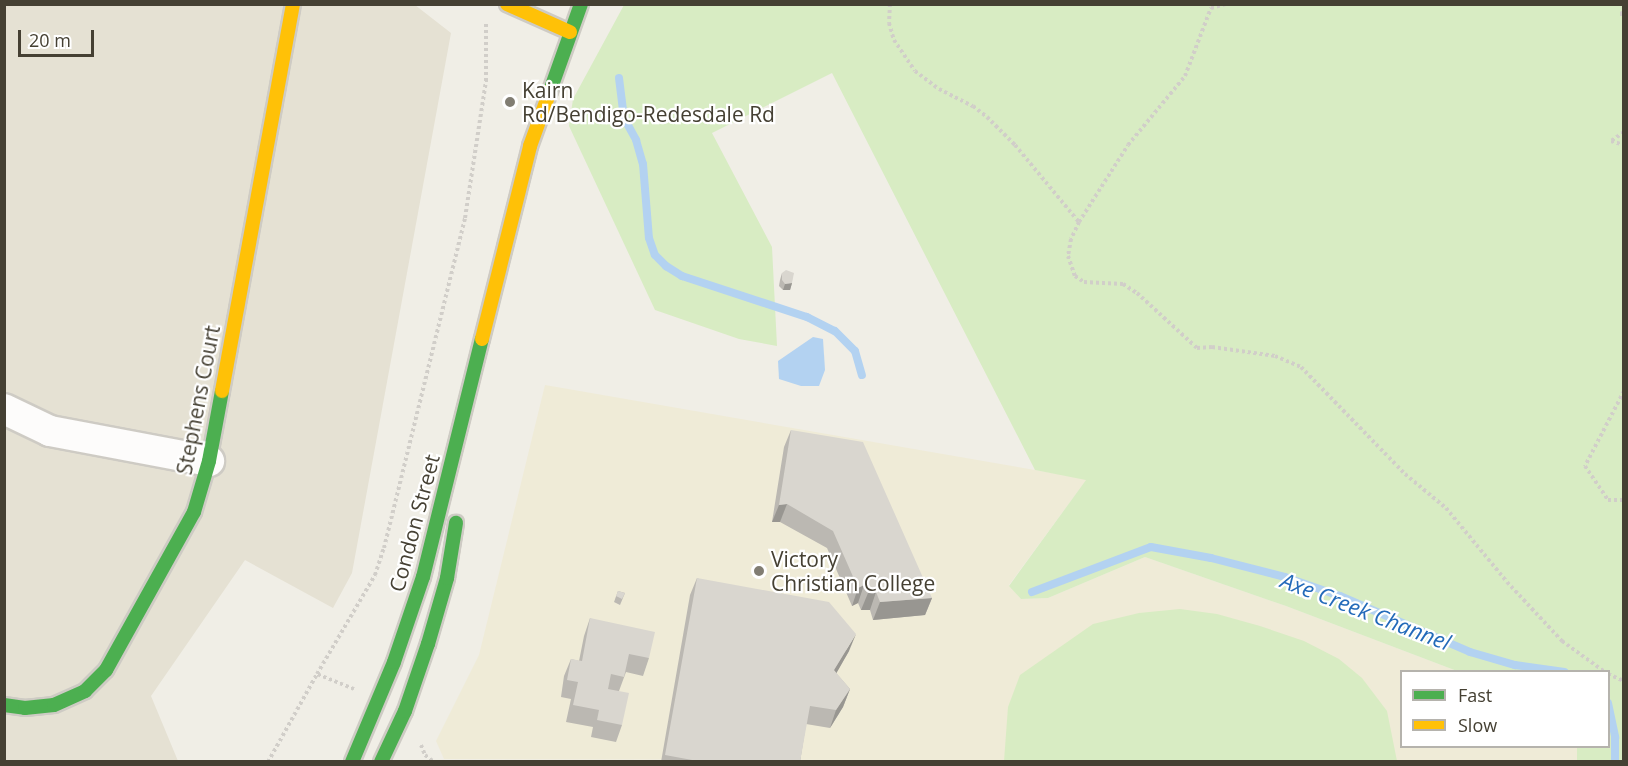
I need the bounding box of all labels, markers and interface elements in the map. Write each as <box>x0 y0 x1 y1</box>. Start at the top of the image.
scale bar <box>21 18 98 56</box>
text: 20 m <box>29 28 71 52</box>
place label: Kairn Rd/Bendigo-Redesdale Rd <box>522 77 775 127</box>
marker: Kairn Rd/Bendigo-Redesdale Rd <box>503 95 517 109</box>
street label: Stephens Court <box>171 323 225 477</box>
street label: Condon Street <box>384 452 444 594</box>
place label: Victory Christian College <box>771 546 935 596</box>
marker: Victory Christian College <box>752 564 766 578</box>
water label: Axe Creek Channel <box>1277 567 1455 655</box>
legend <box>1400 670 1610 748</box>
text: Fast <box>1458 683 1492 707</box>
text: Slow <box>1458 713 1497 737</box>

